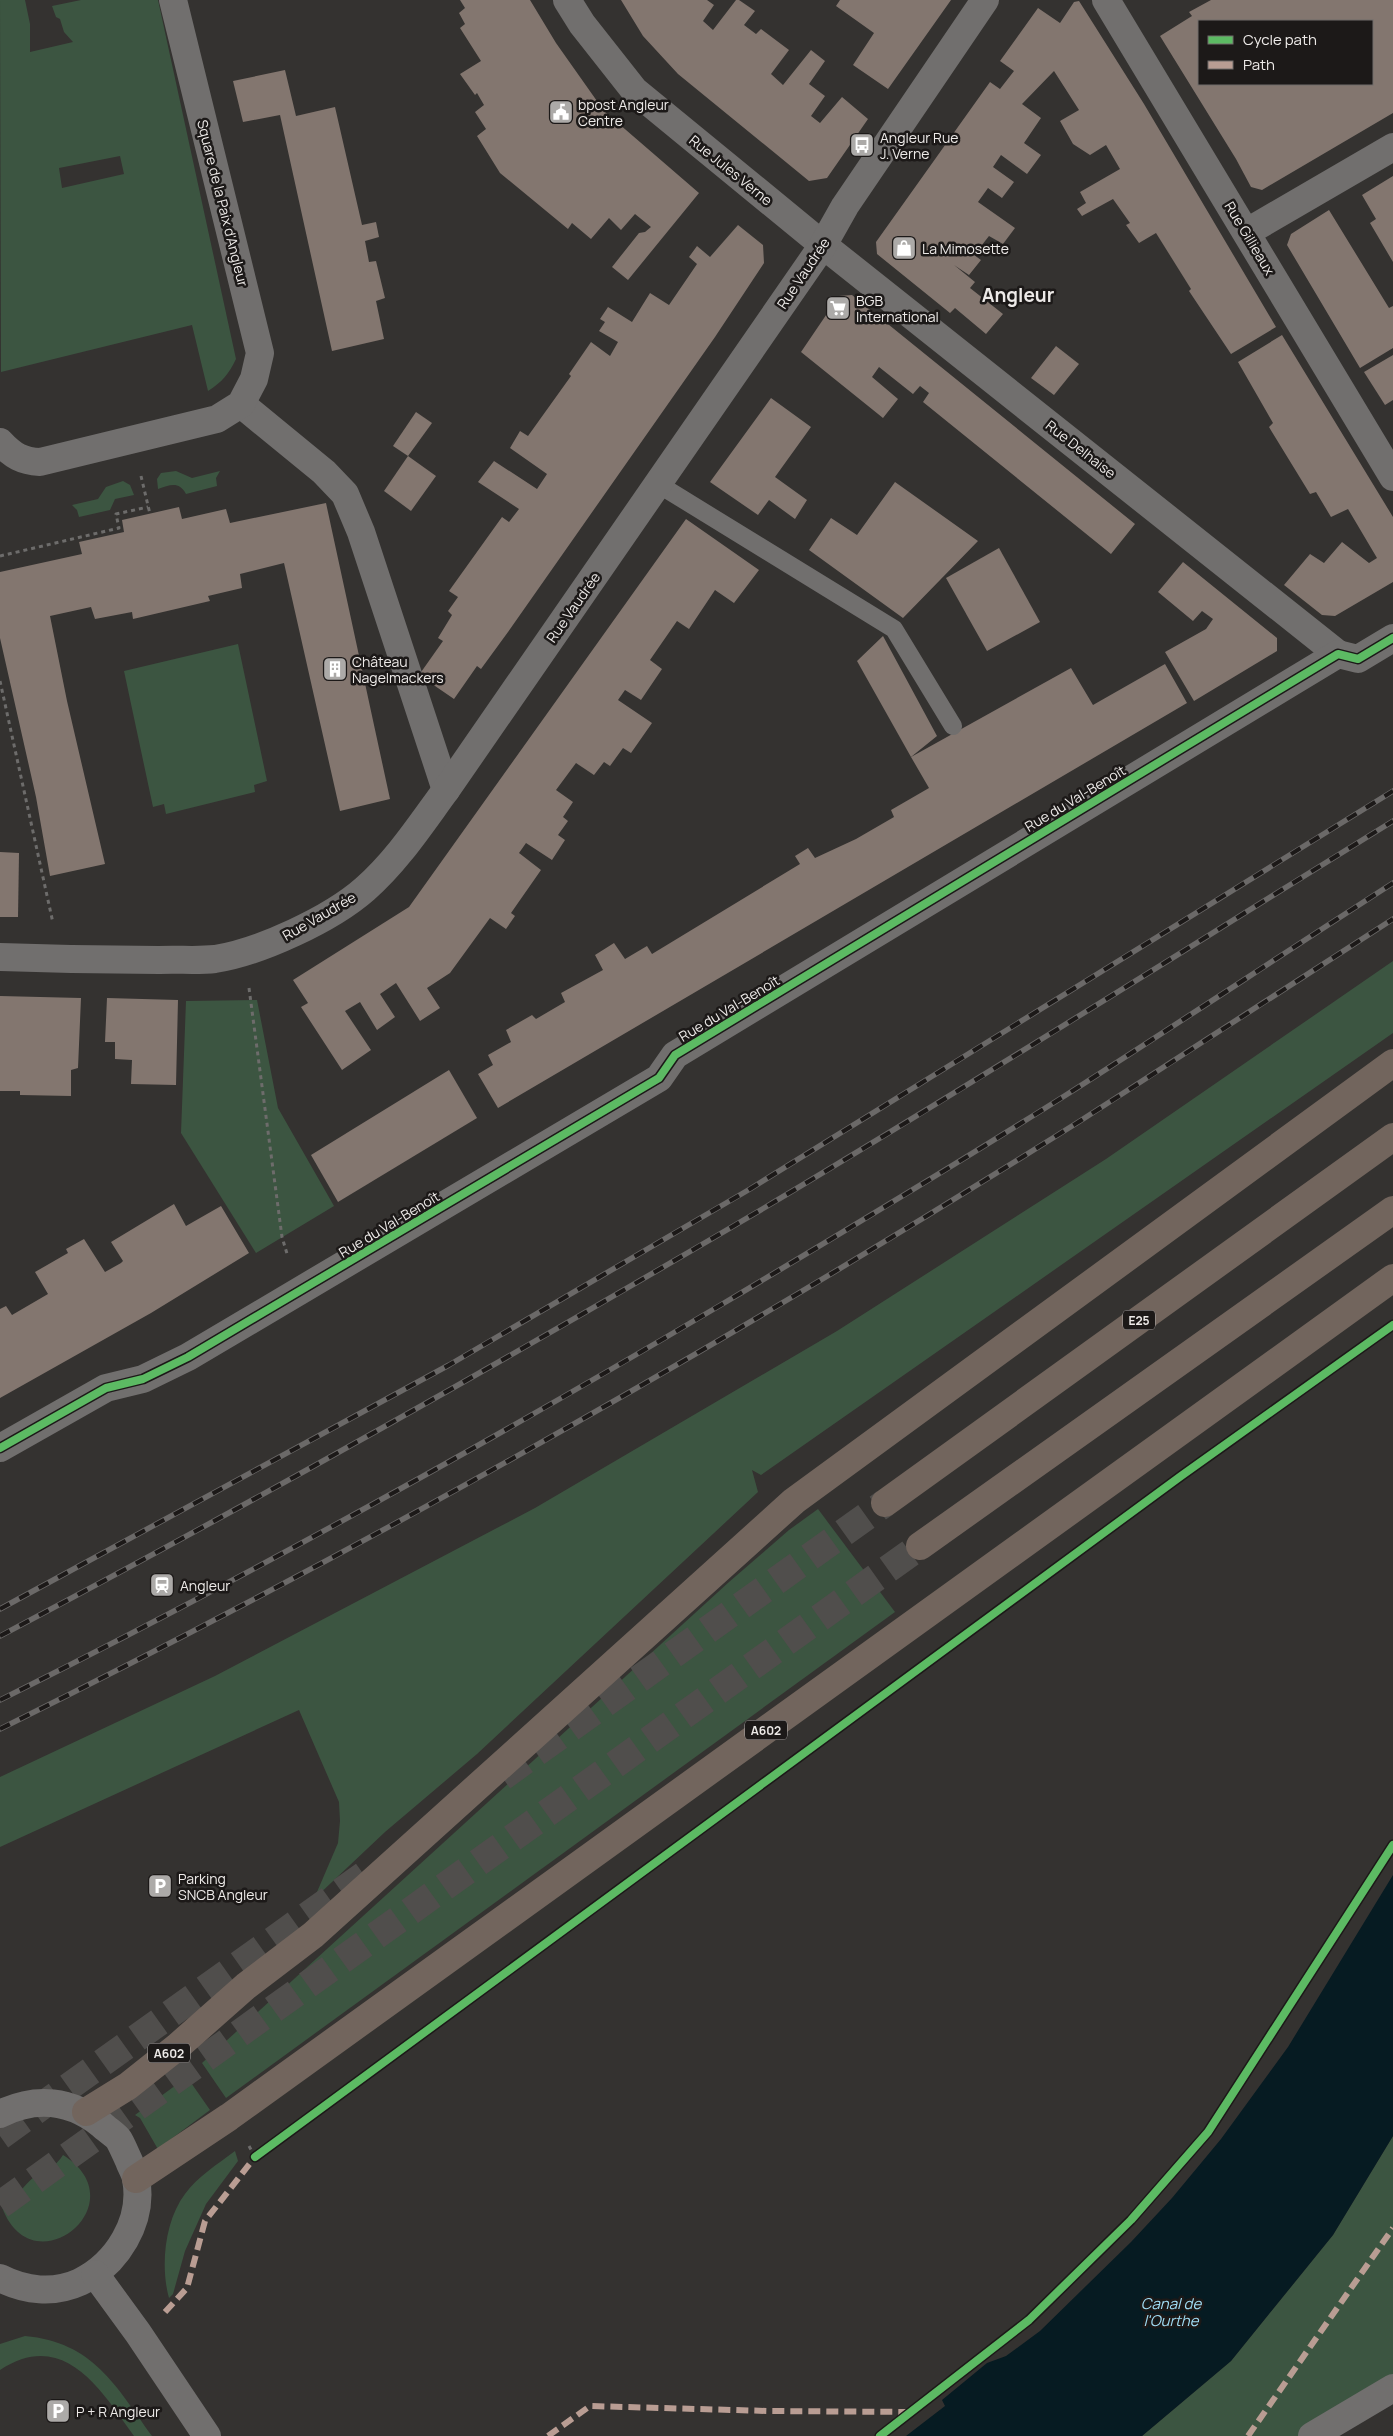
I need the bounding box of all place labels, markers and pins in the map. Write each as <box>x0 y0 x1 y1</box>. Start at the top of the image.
place label: bpost Angleur Centre <box>578 95 669 130</box>
public building icon: bpost Angleur Centre <box>548 99 574 125</box>
place label: Angleur Rue J. Verne <box>880 128 958 163</box>
bus stop icon: Angleur Rue J. Verne <box>849 132 875 158</box>
shop icon: La Mimosette <box>891 235 917 261</box>
place label: La Mimosette <box>922 239 1009 258</box>
place label: BGB International <box>856 291 939 326</box>
supermarket icon: BGB International <box>825 295 851 321</box>
place label: Château Nagelmackers <box>352 652 444 687</box>
building icon: Château Nagelmackers <box>322 656 348 682</box>
station icon: Angleur <box>149 1572 175 1598</box>
place label: Angleur <box>180 1576 230 1595</box>
place label: Parking SNCB Angleur <box>178 1869 268 1904</box>
parking icon: Parking SNCB Angleur <box>147 1873 173 1899</box>
parking icon: P + R Angleur <box>45 2398 71 2424</box>
place label: P + R Angleur <box>76 2402 160 2421</box>

